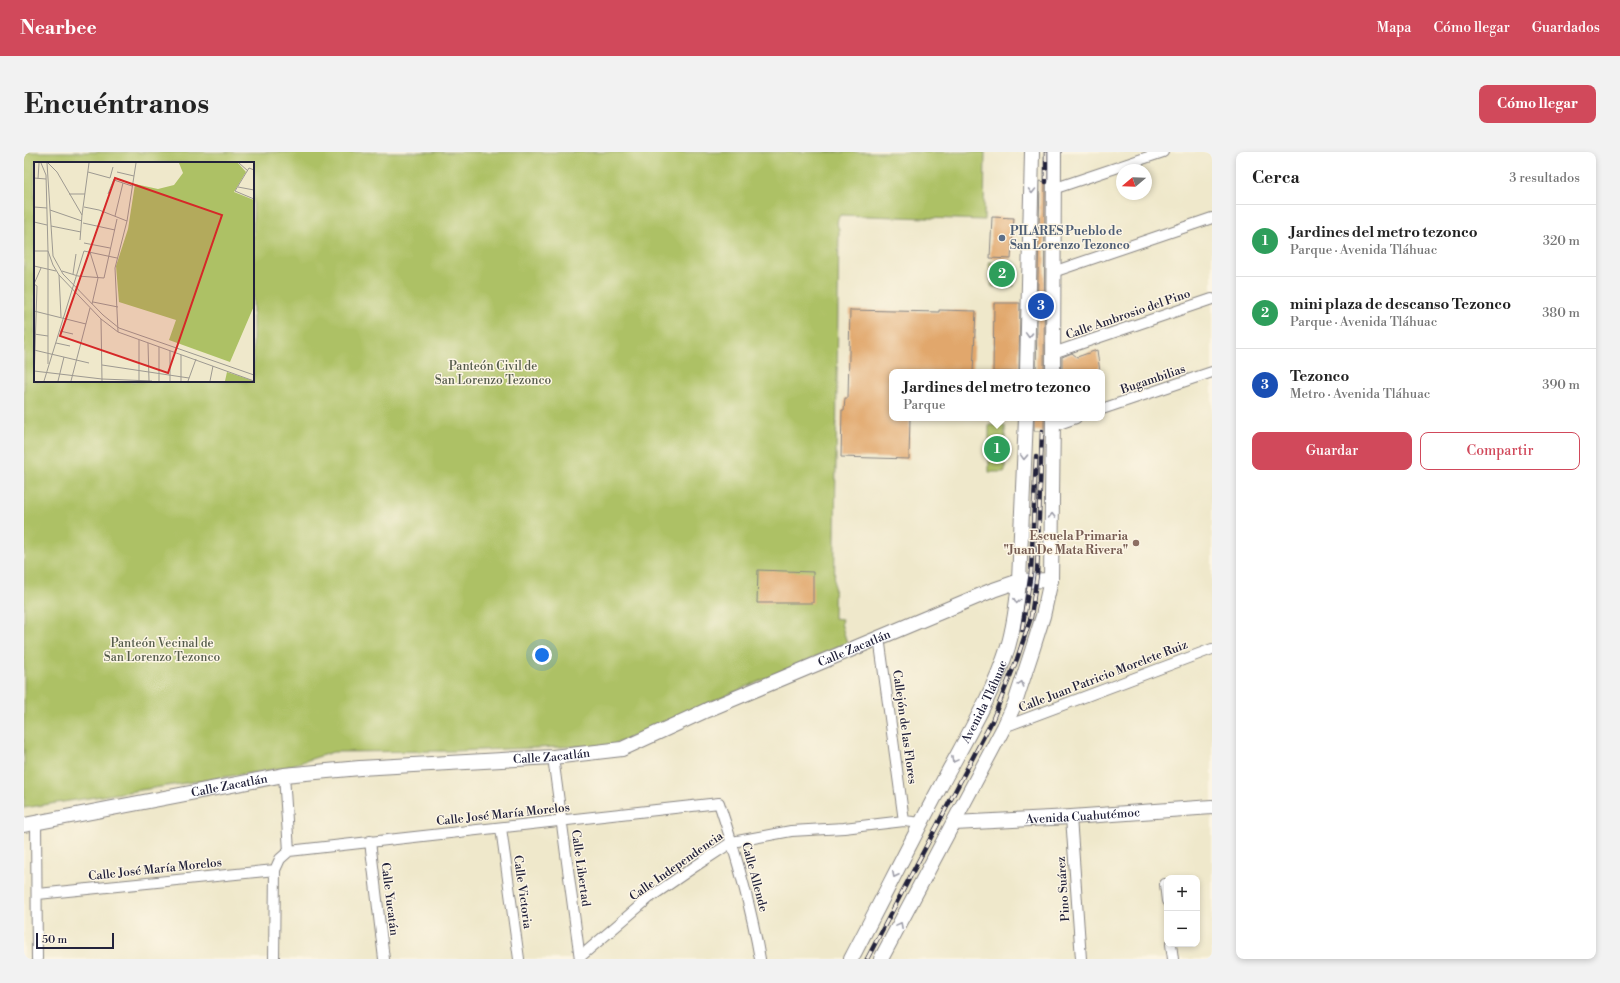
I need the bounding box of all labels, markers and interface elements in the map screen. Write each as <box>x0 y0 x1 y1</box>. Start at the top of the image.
text: Nearbee <box>20 16 97 40</box>
text: Mapa <box>1377 19 1411 37</box>
text: Cómo llegar <box>1433 19 1510 37</box>
text: Guardados <box>1532 19 1600 37</box>
button: Cómo llegar <box>1479 85 1596 123</box>
text: Encuéntranos <box>24 87 209 122</box>
inset map <box>34 162 254 382</box>
north arrow <box>1116 164 1152 200</box>
text: Cerca <box>1252 167 1300 189</box>
text: 3 resultados <box>1509 170 1580 186</box>
one-way arrow <box>1028 188 1036 194</box>
text: Jardines del metro tezonco <box>1290 223 1478 242</box>
place label: PILARES Pueblo de San Lorenzo Tezonco <box>1010 224 1130 253</box>
marker: PILARES Pueblo de San Lorenzo Tezonco <box>997 233 1007 243</box>
text: 1 <box>1262 233 1268 249</box>
text: 320 m <box>1543 233 1580 249</box>
text: Parque · Avenida Tláhuac <box>1290 242 1437 258</box>
pin: 2 <box>989 259 1015 289</box>
street label: Calle Ambrosio del Pino <box>1064 286 1193 343</box>
pin: 3 <box>1028 291 1054 321</box>
text: mini plaza de descanso Tezonco <box>1290 295 1511 314</box>
text: 2 <box>1261 305 1269 321</box>
text: 380 m <box>1542 305 1580 321</box>
text: Parque · Avenida Tláhuac <box>1290 314 1437 330</box>
one-way arrow <box>1024 332 1033 338</box>
park label: Panteón Civil de San Lorenzo Tezonco <box>435 359 551 388</box>
street label: Bugambilias <box>1118 361 1188 398</box>
text: Tezonco <box>1290 367 1349 386</box>
popup <box>889 369 1105 421</box>
text: 3 <box>1261 377 1269 393</box>
text: 390 m <box>1542 377 1580 393</box>
text: Jardines del metro tezonco <box>903 378 1091 397</box>
text: Metro · Avenida Tláhuac <box>1290 386 1430 402</box>
text: Parque <box>903 397 946 413</box>
button: Guardar <box>1252 432 1412 470</box>
button: Compartir <box>1420 432 1580 470</box>
pin: 1 <box>984 434 1010 464</box>
one-way arrow <box>1020 454 1029 460</box>
one-way arrow <box>1048 513 1056 519</box>
place label: Escuela Primaria "Juan De Mata Rivera" <box>1004 529 1128 558</box>
marker: Escuela Primaria "Juan De Mata Rivera" <box>1131 538 1141 548</box>
one-way arrow <box>1013 598 1022 604</box>
street label: Calle Zacatlán <box>816 627 893 671</box>
park label: Panteón Vecinal de San Lorenzo Tezonco <box>104 636 220 665</box>
street label: Calle Juan Patricio Morelete Ruiz <box>1017 637 1190 716</box>
your location <box>532 645 552 665</box>
street label: Avenida Tláhuac <box>958 658 1011 747</box>
street label: Callejón de las Flores <box>889 669 920 785</box>
one-way arrow <box>1016 680 1025 687</box>
street label: Calle Zacatlán <box>513 746 591 767</box>
one-way arrow <box>952 756 959 763</box>
street label: Calle Zacatlán <box>190 771 269 801</box>
street label: Calle José María Morelos <box>435 800 571 829</box>
street label: Avenida Cuahutémoc <box>1024 805 1141 827</box>
street label: Calle Independencia <box>627 828 727 904</box>
street label: Calle Libertad <box>568 829 593 908</box>
street label: Calle Allende <box>738 841 771 914</box>
street label: Calle Victoria <box>510 854 535 931</box>
street label: Calle José María Morelos <box>87 855 223 884</box>
street label: Pino Suárez <box>1054 856 1073 922</box>
street label: Calle Yucatán <box>378 862 401 937</box>
one-way arrow <box>892 871 899 878</box>
map controls <box>1164 875 1200 947</box>
button: + <box>1164 875 1200 911</box>
button: − <box>1164 911 1200 947</box>
one-way arrow <box>895 921 902 929</box>
scale bar <box>36 931 114 950</box>
text: 50 m <box>42 933 67 947</box>

